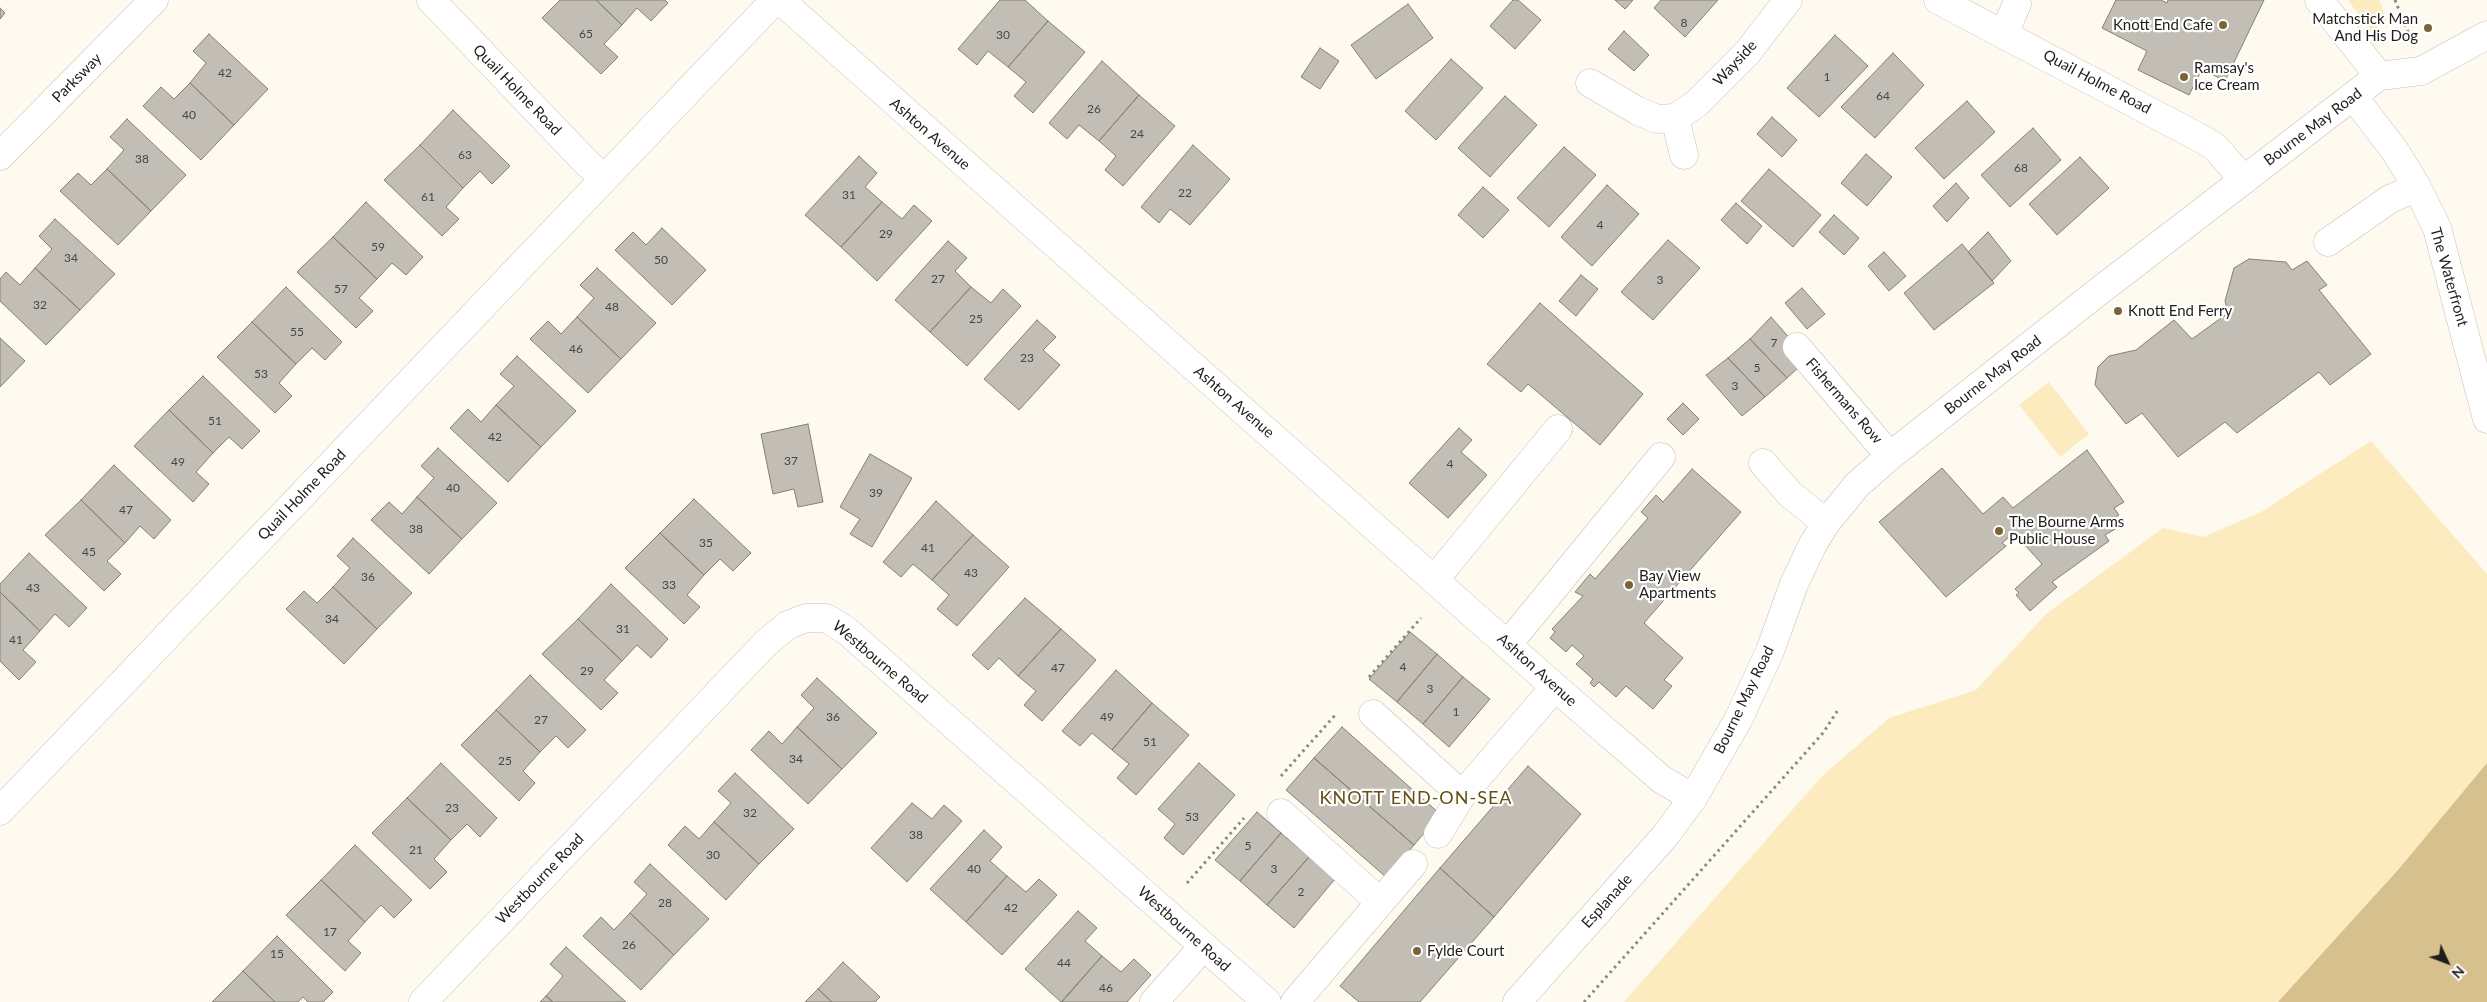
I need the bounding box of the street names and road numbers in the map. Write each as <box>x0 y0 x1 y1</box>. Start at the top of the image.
street label: Wayside <box>1709 36 1761 90</box>
street label: Quail Holme Road <box>469 41 565 139</box>
street label: Quail Holme Road <box>2040 46 2154 118</box>
street label: Parksway <box>49 50 105 106</box>
street label: Bourne May Road <box>2261 84 2365 170</box>
street label: Ashton Avenue <box>886 94 974 174</box>
street label: The Waterfront <box>2426 225 2472 329</box>
street label: Bourne May Road <box>1941 332 2045 418</box>
street label: Fishermans Row <box>1802 354 1886 448</box>
street label: Ashton Avenue <box>1190 362 1278 442</box>
street label: Quail Holme Road <box>254 446 350 544</box>
street label: Westbourne Road <box>829 617 931 707</box>
street label: Ashton Avenue <box>1494 630 1580 710</box>
street label: Bourne May Road <box>1710 643 1778 757</box>
street label: Westbourne Road <box>492 830 588 928</box>
street label: Esplanade <box>1578 870 1636 932</box>
street label: Westbourne Road <box>1134 883 1234 975</box>

